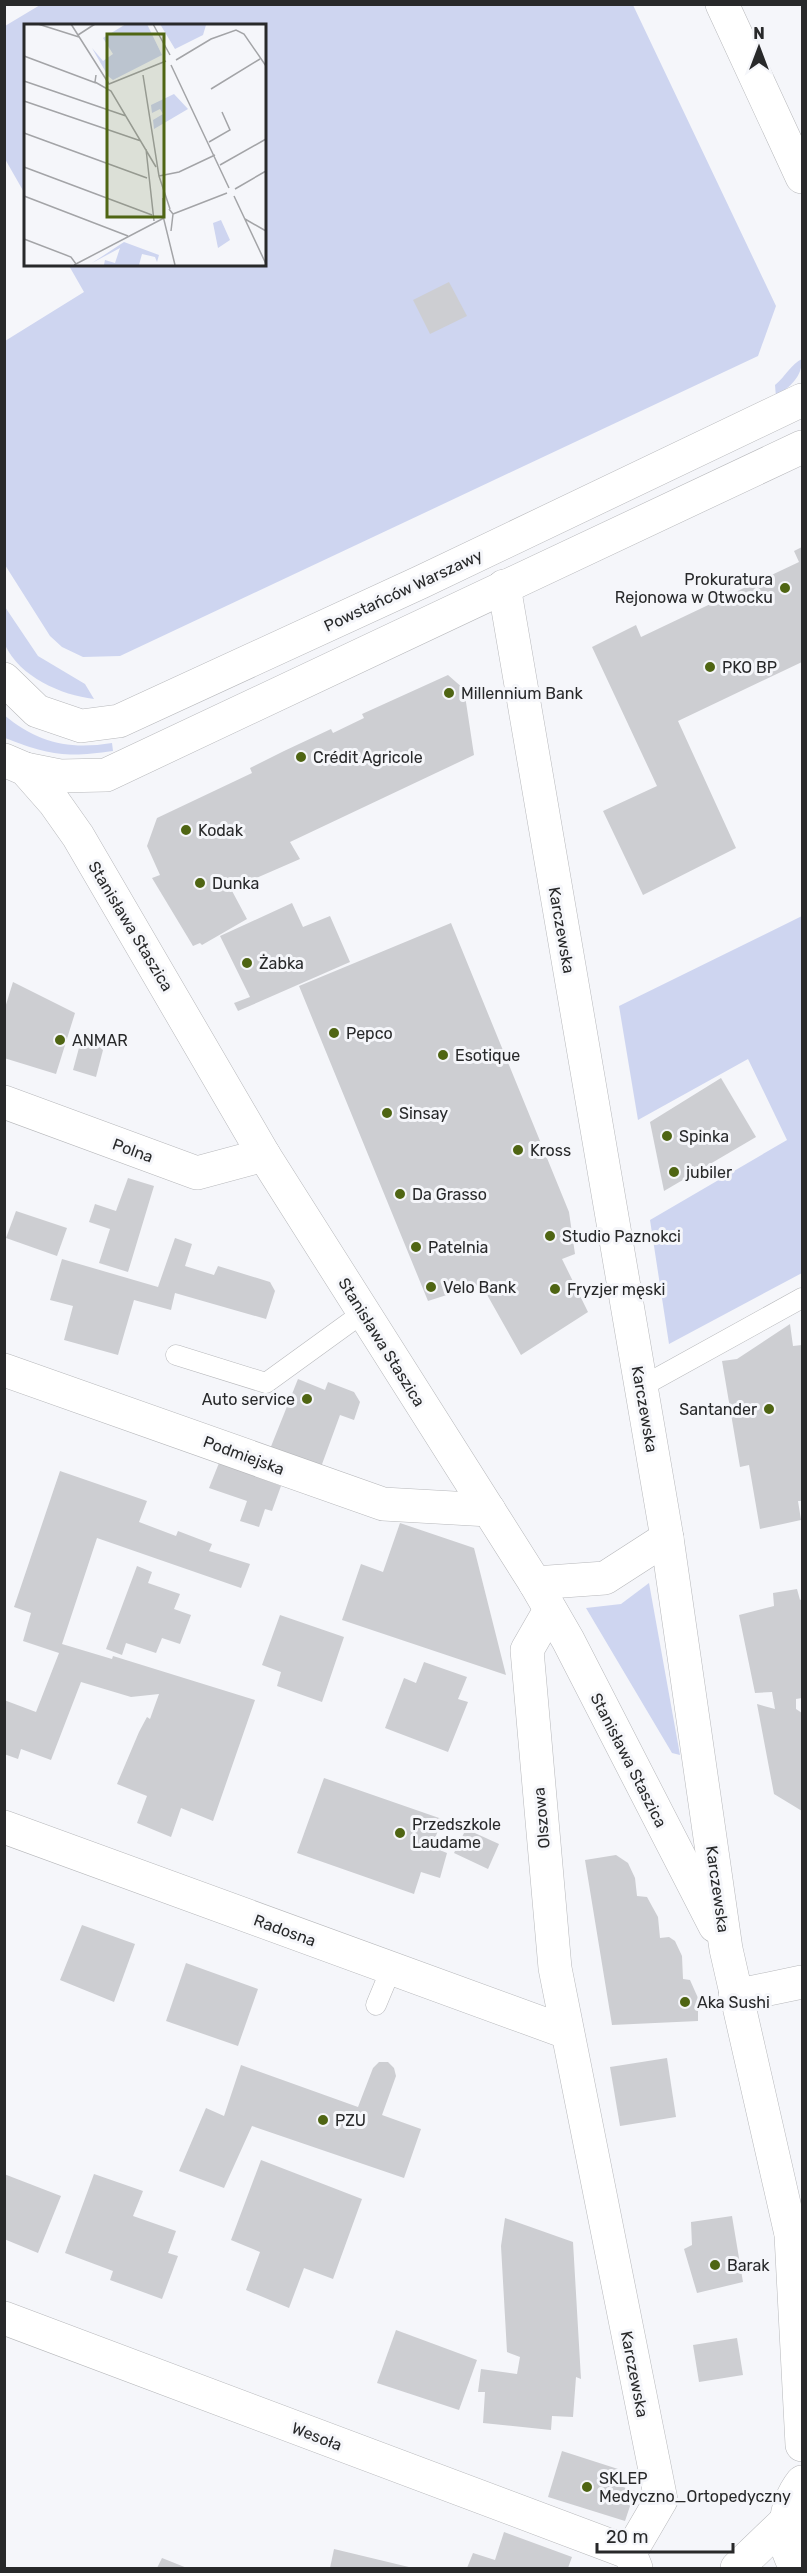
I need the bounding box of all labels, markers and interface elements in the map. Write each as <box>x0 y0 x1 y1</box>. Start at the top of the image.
north arrow <box>729 18 789 78</box>
inset map <box>24 24 266 266</box>
text: N <box>753 24 765 43</box>
street label: Powstańców Warszawy <box>321 545 486 636</box>
place label: Prokuratura Rejonowa w Otwocku <box>615 570 773 607</box>
marker: Prokuratura Rejonowa w Otwocku <box>778 581 792 595</box>
place label: PKO BP <box>722 658 777 677</box>
marker: PKO BP <box>703 660 717 674</box>
place label: Millennium Bank <box>461 684 584 703</box>
marker: Millennium Bank <box>442 686 456 700</box>
place label: Crédit Agricole <box>313 748 423 767</box>
marker: Crédit Agricole <box>294 750 308 764</box>
place label: Kodak <box>198 821 244 840</box>
marker: Kodak <box>179 823 193 837</box>
street label: Stanisława Staszica <box>84 858 177 995</box>
place label: Dunka <box>212 874 259 893</box>
marker: Dunka <box>193 876 207 890</box>
street label: Karczewska <box>545 885 578 975</box>
place label: Żabka <box>259 954 304 973</box>
marker: Żabka <box>240 956 254 970</box>
place label: Pepco <box>346 1024 393 1043</box>
marker: Pepco <box>327 1026 341 1040</box>
place label: ANMAR <box>72 1031 128 1050</box>
marker: ANMAR <box>53 1033 67 1047</box>
place label: Esotique <box>455 1046 520 1065</box>
marker: Esotique <box>436 1048 450 1062</box>
place label: Sinsay <box>399 1104 448 1123</box>
marker: Sinsay <box>380 1106 394 1120</box>
place label: Spinka <box>679 1127 729 1146</box>
marker: Spinka <box>660 1129 674 1143</box>
street label: Polna <box>110 1134 156 1167</box>
place label: Kross <box>530 1141 571 1160</box>
marker: Kross <box>511 1143 525 1157</box>
place label: jubiler <box>685 1163 732 1182</box>
marker: jubiler <box>667 1165 681 1179</box>
place label: Da Grasso <box>412 1185 487 1204</box>
marker: Da Grasso <box>393 1187 407 1201</box>
place label: Studio Paznokci <box>562 1227 681 1246</box>
marker: Studio Paznokci <box>543 1229 557 1243</box>
place label: Patelnia <box>428 1238 488 1257</box>
marker: Patelnia <box>409 1240 423 1254</box>
street label: Stanisława Staszica <box>334 1274 429 1410</box>
place label: Velo Bank <box>443 1278 517 1297</box>
marker: Velo Bank <box>424 1280 438 1294</box>
place label: Fryzjer męski <box>567 1280 665 1300</box>
marker: Fryzjer męski <box>548 1282 562 1296</box>
street label: Karczewska <box>628 1364 661 1454</box>
place label: Auto service <box>202 1390 295 1409</box>
marker: Auto service <box>300 1392 314 1406</box>
place label: Santander <box>679 1400 757 1419</box>
marker: Santander <box>762 1402 776 1416</box>
street label: Podmiejska <box>201 1432 287 1479</box>
street label: Stanisława Staszica <box>586 1690 671 1831</box>
street label: Olszowa <box>529 1787 554 1849</box>
place label: Przedszkole Laudame <box>412 1815 501 1852</box>
marker: Przedszkole Laudame <box>393 1826 407 1840</box>
street label: Karczewska <box>702 1844 733 1934</box>
street label: Radosna <box>251 1910 318 1950</box>
place label: Aka Sushi <box>697 1993 770 2012</box>
marker: Aka Sushi <box>678 1995 692 2009</box>
place label: PZU <box>335 2111 366 2130</box>
marker: PZU <box>316 2113 330 2127</box>
place label: Barak <box>727 2256 770 2275</box>
marker: Barak <box>708 2258 722 2272</box>
street label: Karczewska <box>617 2329 652 2419</box>
street label: Wesoła <box>289 2418 345 2455</box>
place label: SKLEP Medyczno_Ortopedyczny <box>599 2469 791 2506</box>
marker: SKLEP Medyczno_Ortopedyczny <box>580 2480 594 2494</box>
scale bar <box>597 2516 734 2554</box>
text: 20 m <box>606 2526 648 2548</box>

